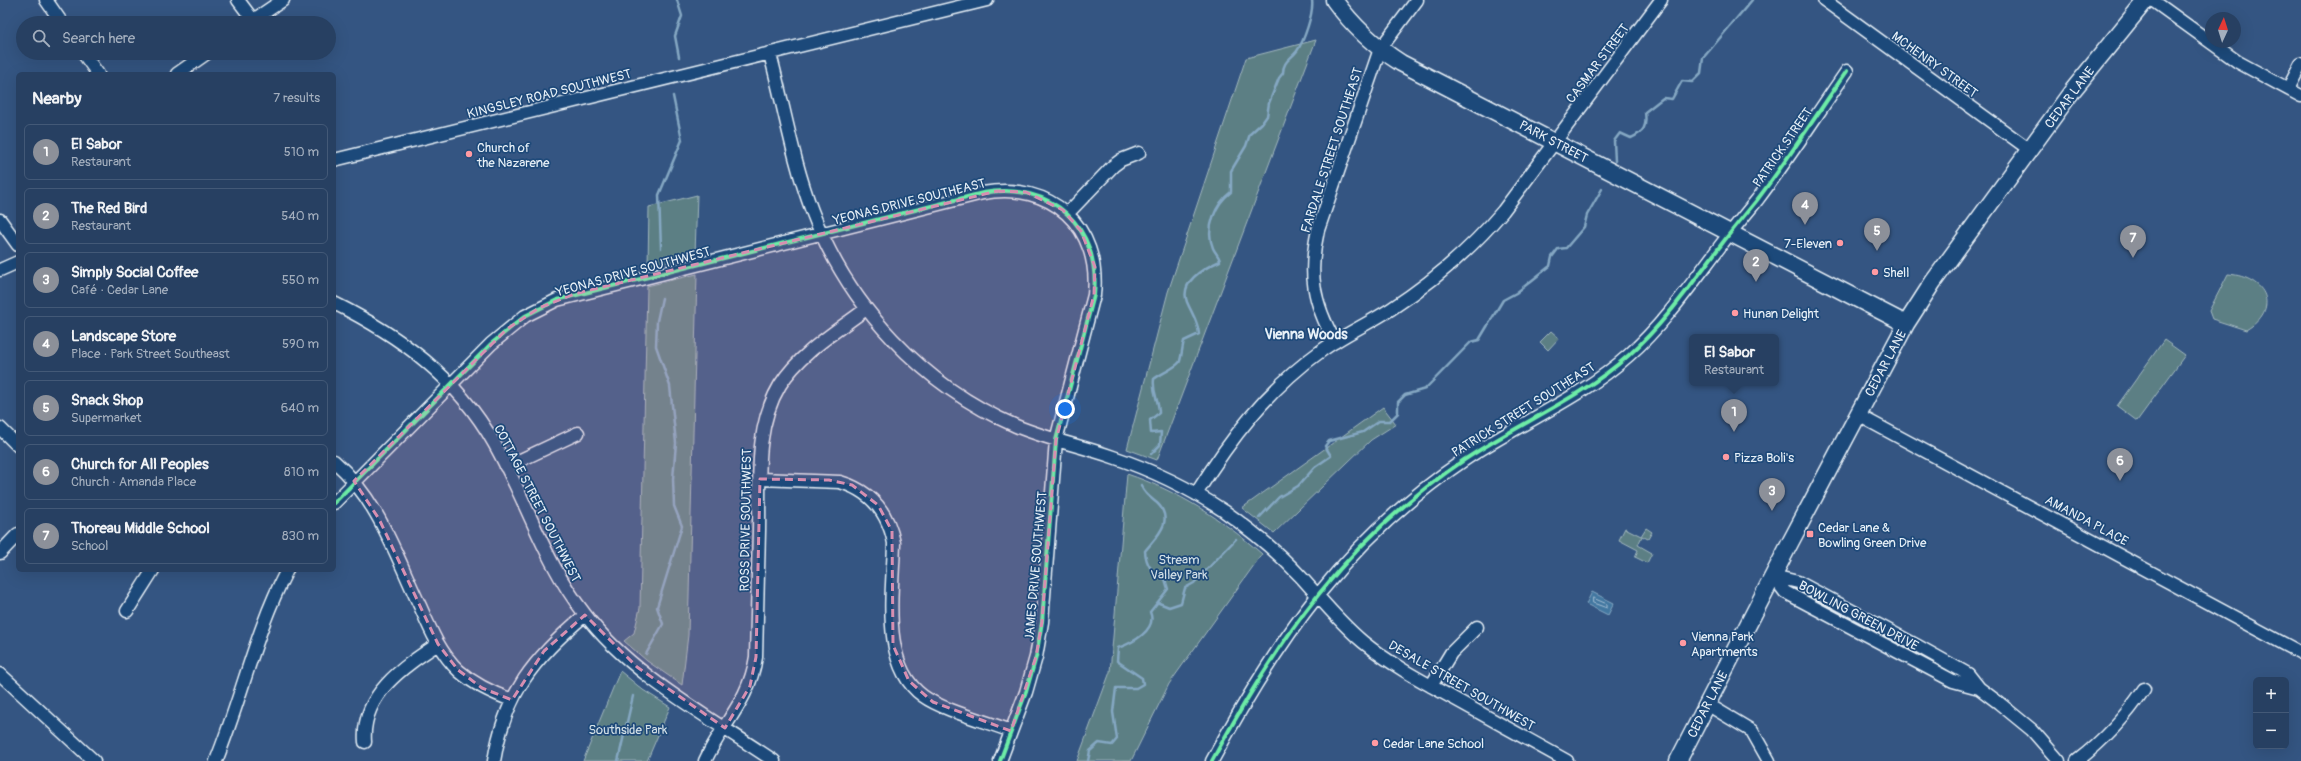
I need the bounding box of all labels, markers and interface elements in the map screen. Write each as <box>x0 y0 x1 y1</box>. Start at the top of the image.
north arrow <box>2205 12 2241 48</box>
search box <box>16 16 336 60</box>
street label: CASMAR STREET <box>1563 21 1633 106</box>
icon: search <box>30 27 52 49</box>
street label: MCHENRY STREET <box>1888 28 1981 101</box>
text: Search here <box>62 29 135 48</box>
street label: CEDAR LANE <box>2041 63 2098 132</box>
street label: KINGSLEY ROAD SOUTHWEST <box>465 66 633 122</box>
street label: FARDALE STREET SOUTHEAST <box>1298 66 1366 235</box>
text: Nearby <box>32 88 81 109</box>
text: 7 results <box>273 90 320 106</box>
street label: PATRICK STREET <box>1750 105 1816 190</box>
street label: PARK STREET <box>1516 117 1591 167</box>
text: El Sabor <box>71 135 122 154</box>
place label: Church of the Nazarene <box>476 140 550 171</box>
text: 1 <box>43 144 49 160</box>
text: 510 m <box>284 144 319 160</box>
marker: Church of the Nazarene <box>464 149 474 159</box>
text: Restaurant <box>71 154 131 170</box>
street label: YEONAS DRIVE SOUTHEAST <box>830 175 987 229</box>
pin: 4 <box>1792 192 1818 225</box>
text: The Red Bird <box>71 199 147 218</box>
text: 2 <box>42 208 50 224</box>
text: 540 m <box>281 208 319 224</box>
text: Restaurant <box>71 218 131 234</box>
pin: 5 <box>1864 218 1890 251</box>
pin: 7 <box>2120 225 2146 258</box>
place label: 7-Eleven <box>1784 236 1832 252</box>
marker: 7-Eleven <box>1835 238 1845 248</box>
street label: YEONAS DRIVE SOUTHWEST <box>553 244 712 301</box>
pin: 2 <box>1743 249 1769 282</box>
text: Simply Social Coffee <box>71 263 199 282</box>
place label: Shell <box>1883 265 1909 281</box>
marker: Shell <box>1870 267 1880 277</box>
text: 3 <box>42 272 50 288</box>
text: 550 m <box>282 272 319 288</box>
text: Café · Cedar Lane <box>71 282 168 298</box>
place label: Hunan Delight <box>1743 306 1820 322</box>
marker: Hunan Delight <box>1730 308 1740 318</box>
district label: Vienna Woods <box>1264 326 1348 343</box>
text: Landscape Store <box>71 327 176 346</box>
street label: CEDAR LANE <box>1862 327 1910 399</box>
popup <box>1689 334 1779 386</box>
text: 4 <box>42 336 50 352</box>
text: 590 m <box>282 336 319 352</box>
text: El Sabor <box>1704 343 1755 362</box>
text: Place · Park Street Southeast <box>71 346 230 362</box>
street label: PATRICK STREET SOUTHEAST <box>1449 359 1598 461</box>
text: Restaurant <box>1704 362 1764 378</box>
text: Snack Shop <box>71 391 143 410</box>
your location <box>1055 399 1075 419</box>
pin: 1 <box>1721 399 1747 432</box>
text: 5 <box>42 400 50 416</box>
text: 640 m <box>281 400 319 416</box>
text: Supermarket <box>71 410 142 426</box>
street label: COTTAGE STREET SOUTHWEST <box>490 422 584 585</box>
street label: ROSS DRIVE SOUTHWEST <box>737 448 755 592</box>
pin: 6 <box>2107 448 2133 481</box>
place label: Pizza Boli's <box>1734 450 1794 466</box>
marker: Pizza Boli's <box>1721 452 1731 462</box>
text: Church for All Peoples <box>71 455 209 474</box>
text: 6 <box>42 464 50 480</box>
text: 810 m <box>284 464 319 480</box>
text: Church · Amanda Place <box>71 474 196 490</box>
pin: 3 <box>1759 478 1785 511</box>
street label: JAMES DRIVE SOUTHWEST <box>1021 490 1051 642</box>
street label: AMANDA PLACE <box>2042 492 2131 550</box>
text: Thoreau Middle School <box>71 519 210 538</box>
place label: Cedar Lane & Bowling Green Drive <box>1818 520 1927 551</box>
text: 7 <box>43 528 49 544</box>
text: 830 m <box>282 528 319 544</box>
marker: Cedar Lane & Bowling Green Drive <box>1805 529 1815 539</box>
text: School <box>71 538 108 554</box>
park label: Stream Valley Park <box>1150 552 1208 583</box>
street label: BOWLING GREEN DRIVE <box>1796 578 1921 654</box>
place label: Vienna Park Apartments <box>1691 629 1758 660</box>
street label: DESALE STREET SOUTHWEST <box>1386 637 1537 734</box>
marker: Vienna Park Apartments <box>1678 638 1688 648</box>
street label: CEDAR LANE <box>1684 668 1732 741</box>
map controls <box>2253 677 2289 749</box>
button: + <box>2253 677 2289 713</box>
button: − <box>2253 713 2289 749</box>
park label: Southside Park <box>588 722 668 738</box>
place label: Cedar Lane School <box>1383 736 1484 752</box>
marker: Cedar Lane School <box>1370 738 1380 748</box>

